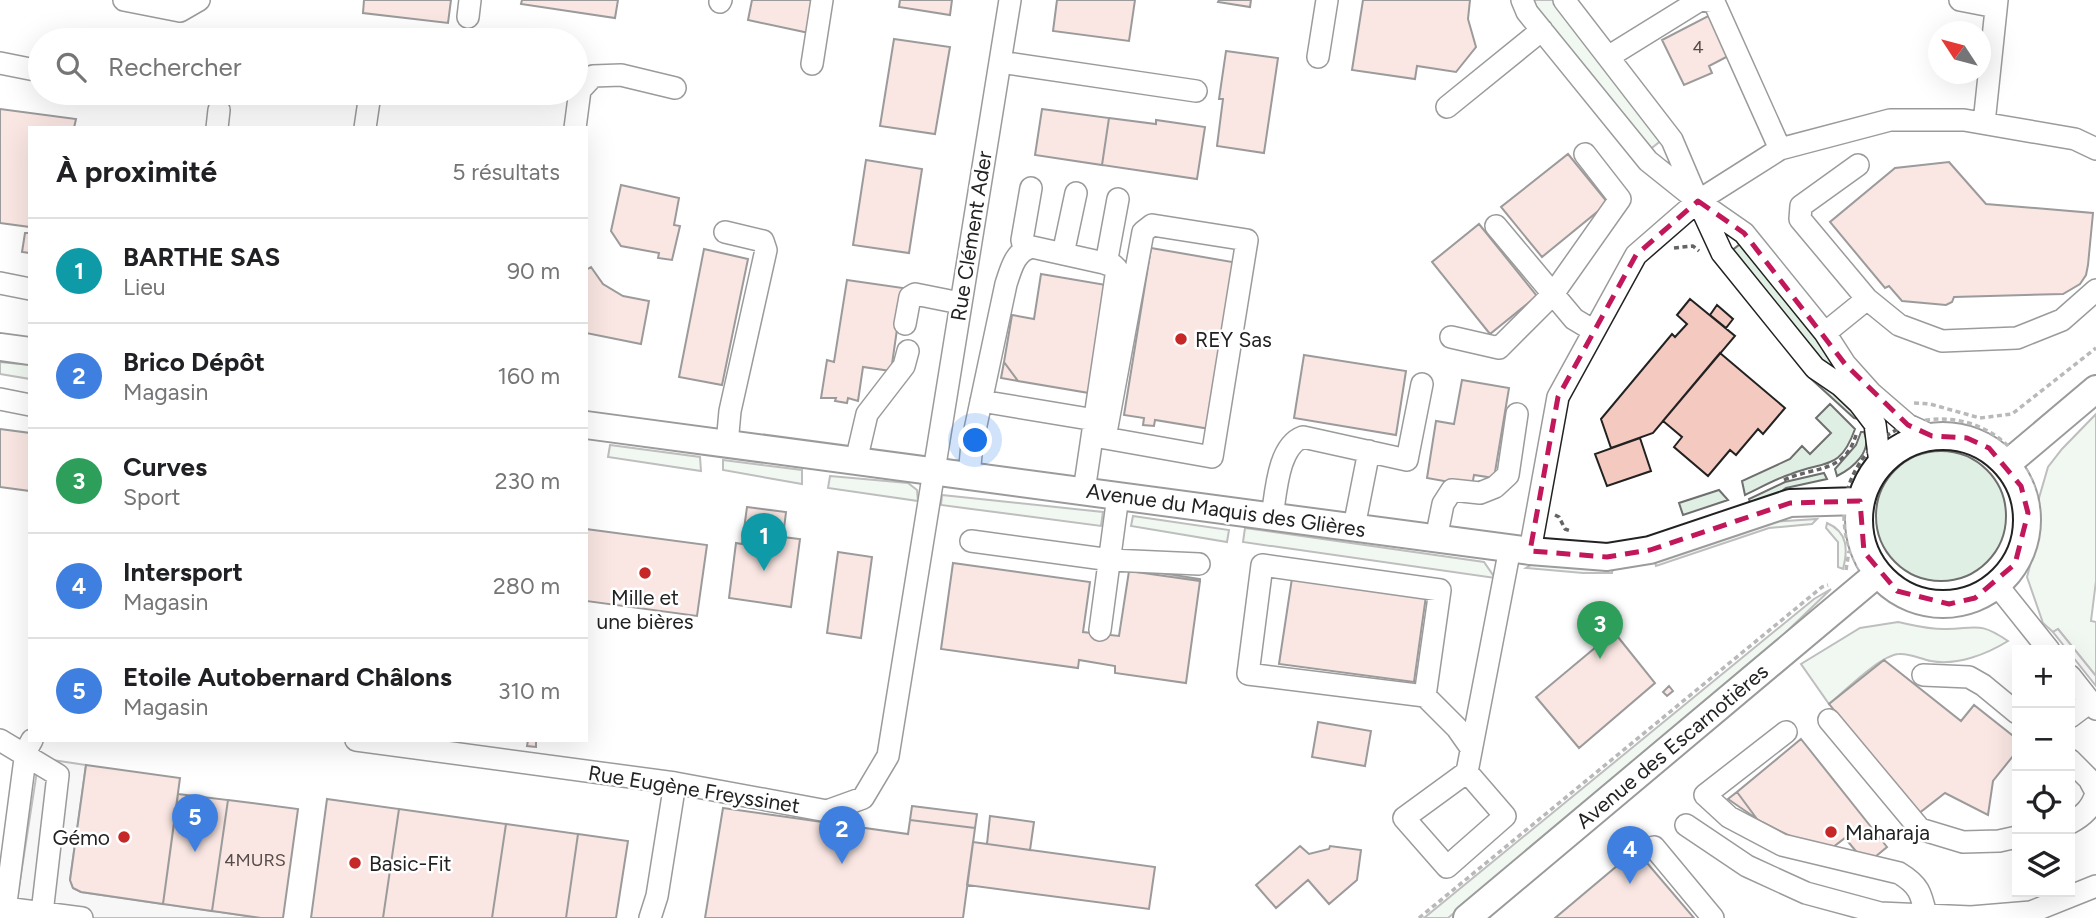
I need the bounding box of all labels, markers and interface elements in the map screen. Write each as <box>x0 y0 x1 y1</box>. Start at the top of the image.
north arrow <box>1928 21 1991 84</box>
search box <box>28 28 588 105</box>
house number: 4 <box>1692 36 1704 58</box>
icon: search <box>52 48 90 86</box>
text: Rechercher <box>108 51 242 83</box>
street label: Rue Clément Ader <box>945 149 997 323</box>
text: À proximité <box>56 153 217 190</box>
text: 5 résultats <box>452 158 560 186</box>
text: BARTHE SAS <box>123 241 280 273</box>
text: 1 <box>74 257 84 285</box>
text: 90 m <box>507 257 560 285</box>
text: Lieu <box>123 273 166 301</box>
place label: REY Sas <box>1195 327 1272 352</box>
marker: REY Sas <box>1173 331 1189 347</box>
text: Brico Dépôt <box>123 346 265 378</box>
text: 2 <box>72 362 86 390</box>
text: 160 m <box>497 362 560 390</box>
text: Magasin <box>123 378 208 406</box>
your location <box>958 423 992 457</box>
text: Curves <box>123 451 207 483</box>
text: 3 <box>73 467 85 495</box>
text: 230 m <box>495 467 560 495</box>
street label: Avenue du Maquis des Glières <box>1085 478 1367 542</box>
text: Sport <box>123 483 181 511</box>
pin: 1 <box>741 513 787 571</box>
text: Intersport <box>123 556 243 588</box>
marker: Mille et une bières <box>637 565 653 581</box>
text: 4 <box>72 572 86 600</box>
text: 280 m <box>493 572 560 600</box>
place label: Mille et une bières <box>596 585 694 634</box>
text: Magasin <box>123 588 208 616</box>
pin: 3 <box>1577 601 1623 659</box>
map controls <box>2012 645 2075 897</box>
button: + <box>2012 645 2075 708</box>
street label: Avenue des Escarnotières <box>1571 658 1773 834</box>
text: Etoile Autobernard Châlons <box>123 661 452 693</box>
text: 5 <box>72 677 86 705</box>
text: 310 m <box>498 677 560 705</box>
text: Magasin <box>123 693 208 721</box>
button: − <box>2012 708 2075 771</box>
street label: Rue Eugène Freyssinet <box>586 760 802 818</box>
button: locate <box>2012 771 2075 834</box>
pin: 5 <box>172 794 218 852</box>
pin: 2 <box>819 806 865 864</box>
place label: Maharaja <box>1845 820 1930 845</box>
marker: Maharaja <box>1823 824 1839 840</box>
place label: Gémo <box>53 825 110 850</box>
pin: 4 <box>1607 826 1653 884</box>
marker: Gémo <box>116 829 132 845</box>
button: layers <box>2012 834 2075 897</box>
house number: 4MURS <box>224 849 286 871</box>
place label: Basic-Fit <box>369 851 452 876</box>
marker: Basic-Fit <box>347 855 363 871</box>

